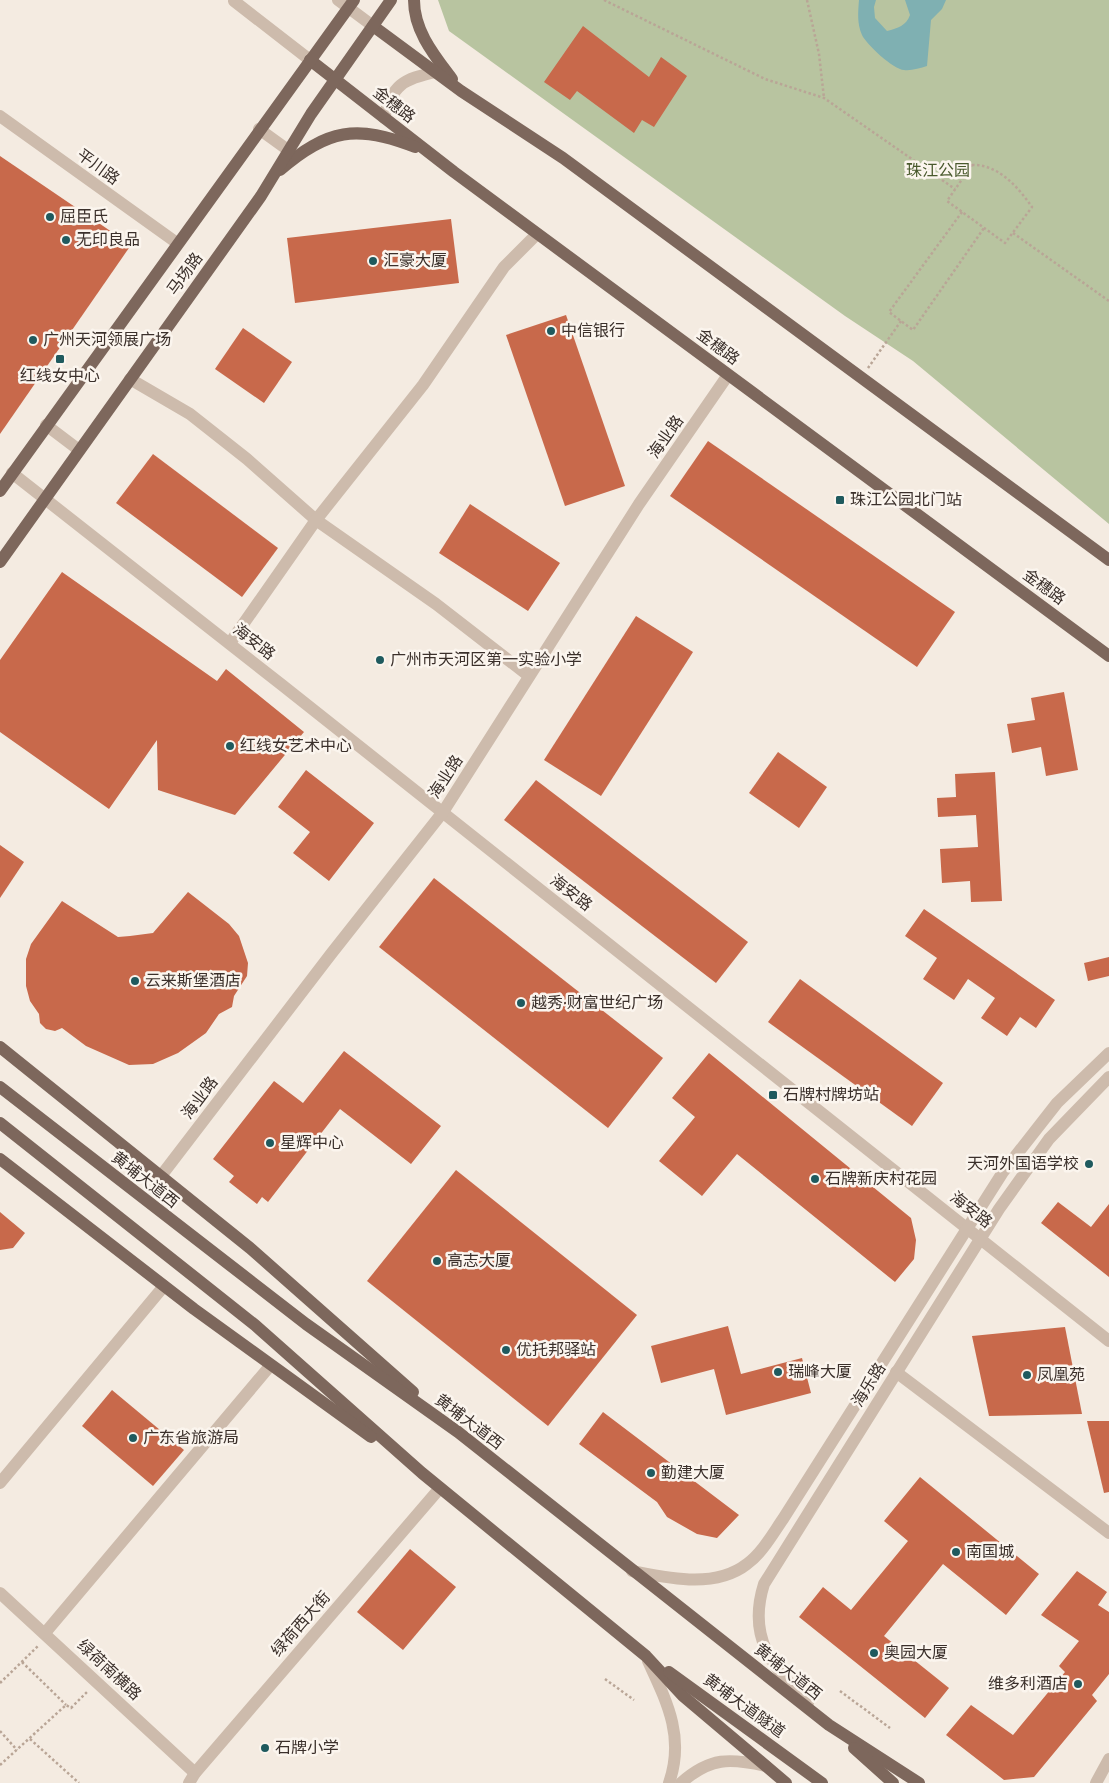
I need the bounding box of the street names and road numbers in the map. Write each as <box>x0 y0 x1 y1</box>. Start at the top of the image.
street label: 金穗路 <box>368 82 420 128</box>
street label: 平川路 <box>72 144 124 190</box>
street label: 马场路 <box>162 248 208 300</box>
street label: 金穗路 <box>692 324 744 370</box>
street label: 海业路 <box>643 411 689 463</box>
street label: 金穗路 <box>1018 564 1070 610</box>
street label: 海安路 <box>228 619 280 665</box>
street label: 海业路 <box>424 751 468 803</box>
street label: 海安路 <box>545 870 597 916</box>
street label: 海业路 <box>177 1072 223 1124</box>
street label: 黄埔大道西 <box>107 1147 183 1213</box>
street label: 海安路 <box>945 1187 997 1233</box>
street label: 海乐路 <box>847 1359 891 1411</box>
street label: 黄埔大道西 <box>430 1389 508 1455</box>
street label: 绿荷西大街 <box>266 1587 336 1661</box>
street label: 绿荷南横路 <box>72 1635 146 1705</box>
street label: 黄埔大道西 <box>750 1639 826 1705</box>
street label: 黄埔大道隧道 <box>699 1669 789 1743</box>

